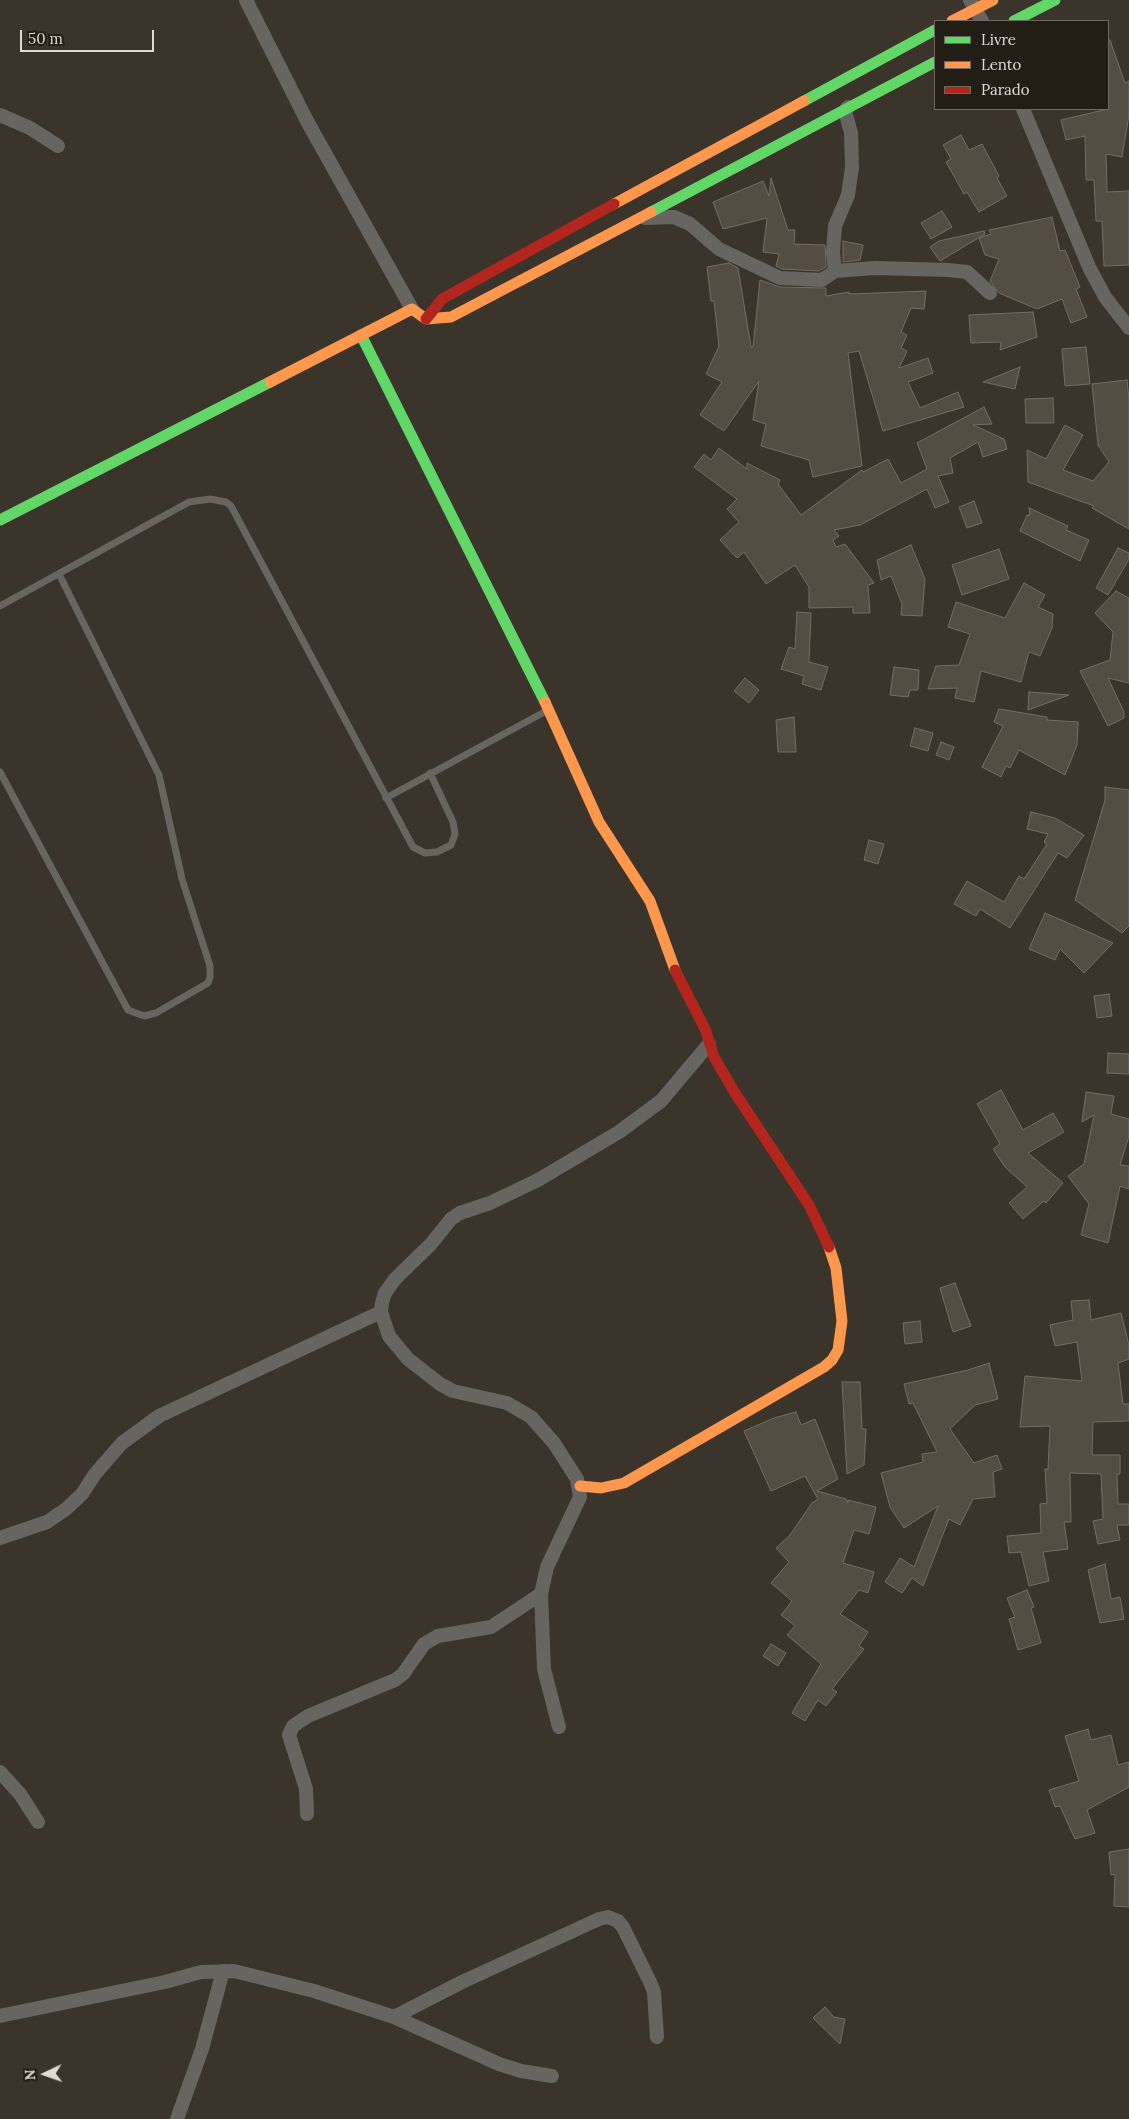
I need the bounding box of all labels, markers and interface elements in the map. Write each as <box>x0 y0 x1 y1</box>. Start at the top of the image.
scale bar <box>22 20 156 52</box>
legend <box>934 20 1109 110</box>
text: 50 m <box>28 29 63 48</box>
text: Livre <box>981 30 1016 49</box>
text: Lento <box>981 55 1021 74</box>
text: Parado <box>981 80 1030 99</box>
north arrow <box>20 2049 70 2099</box>
text: N <box>21 2069 39 2081</box>

